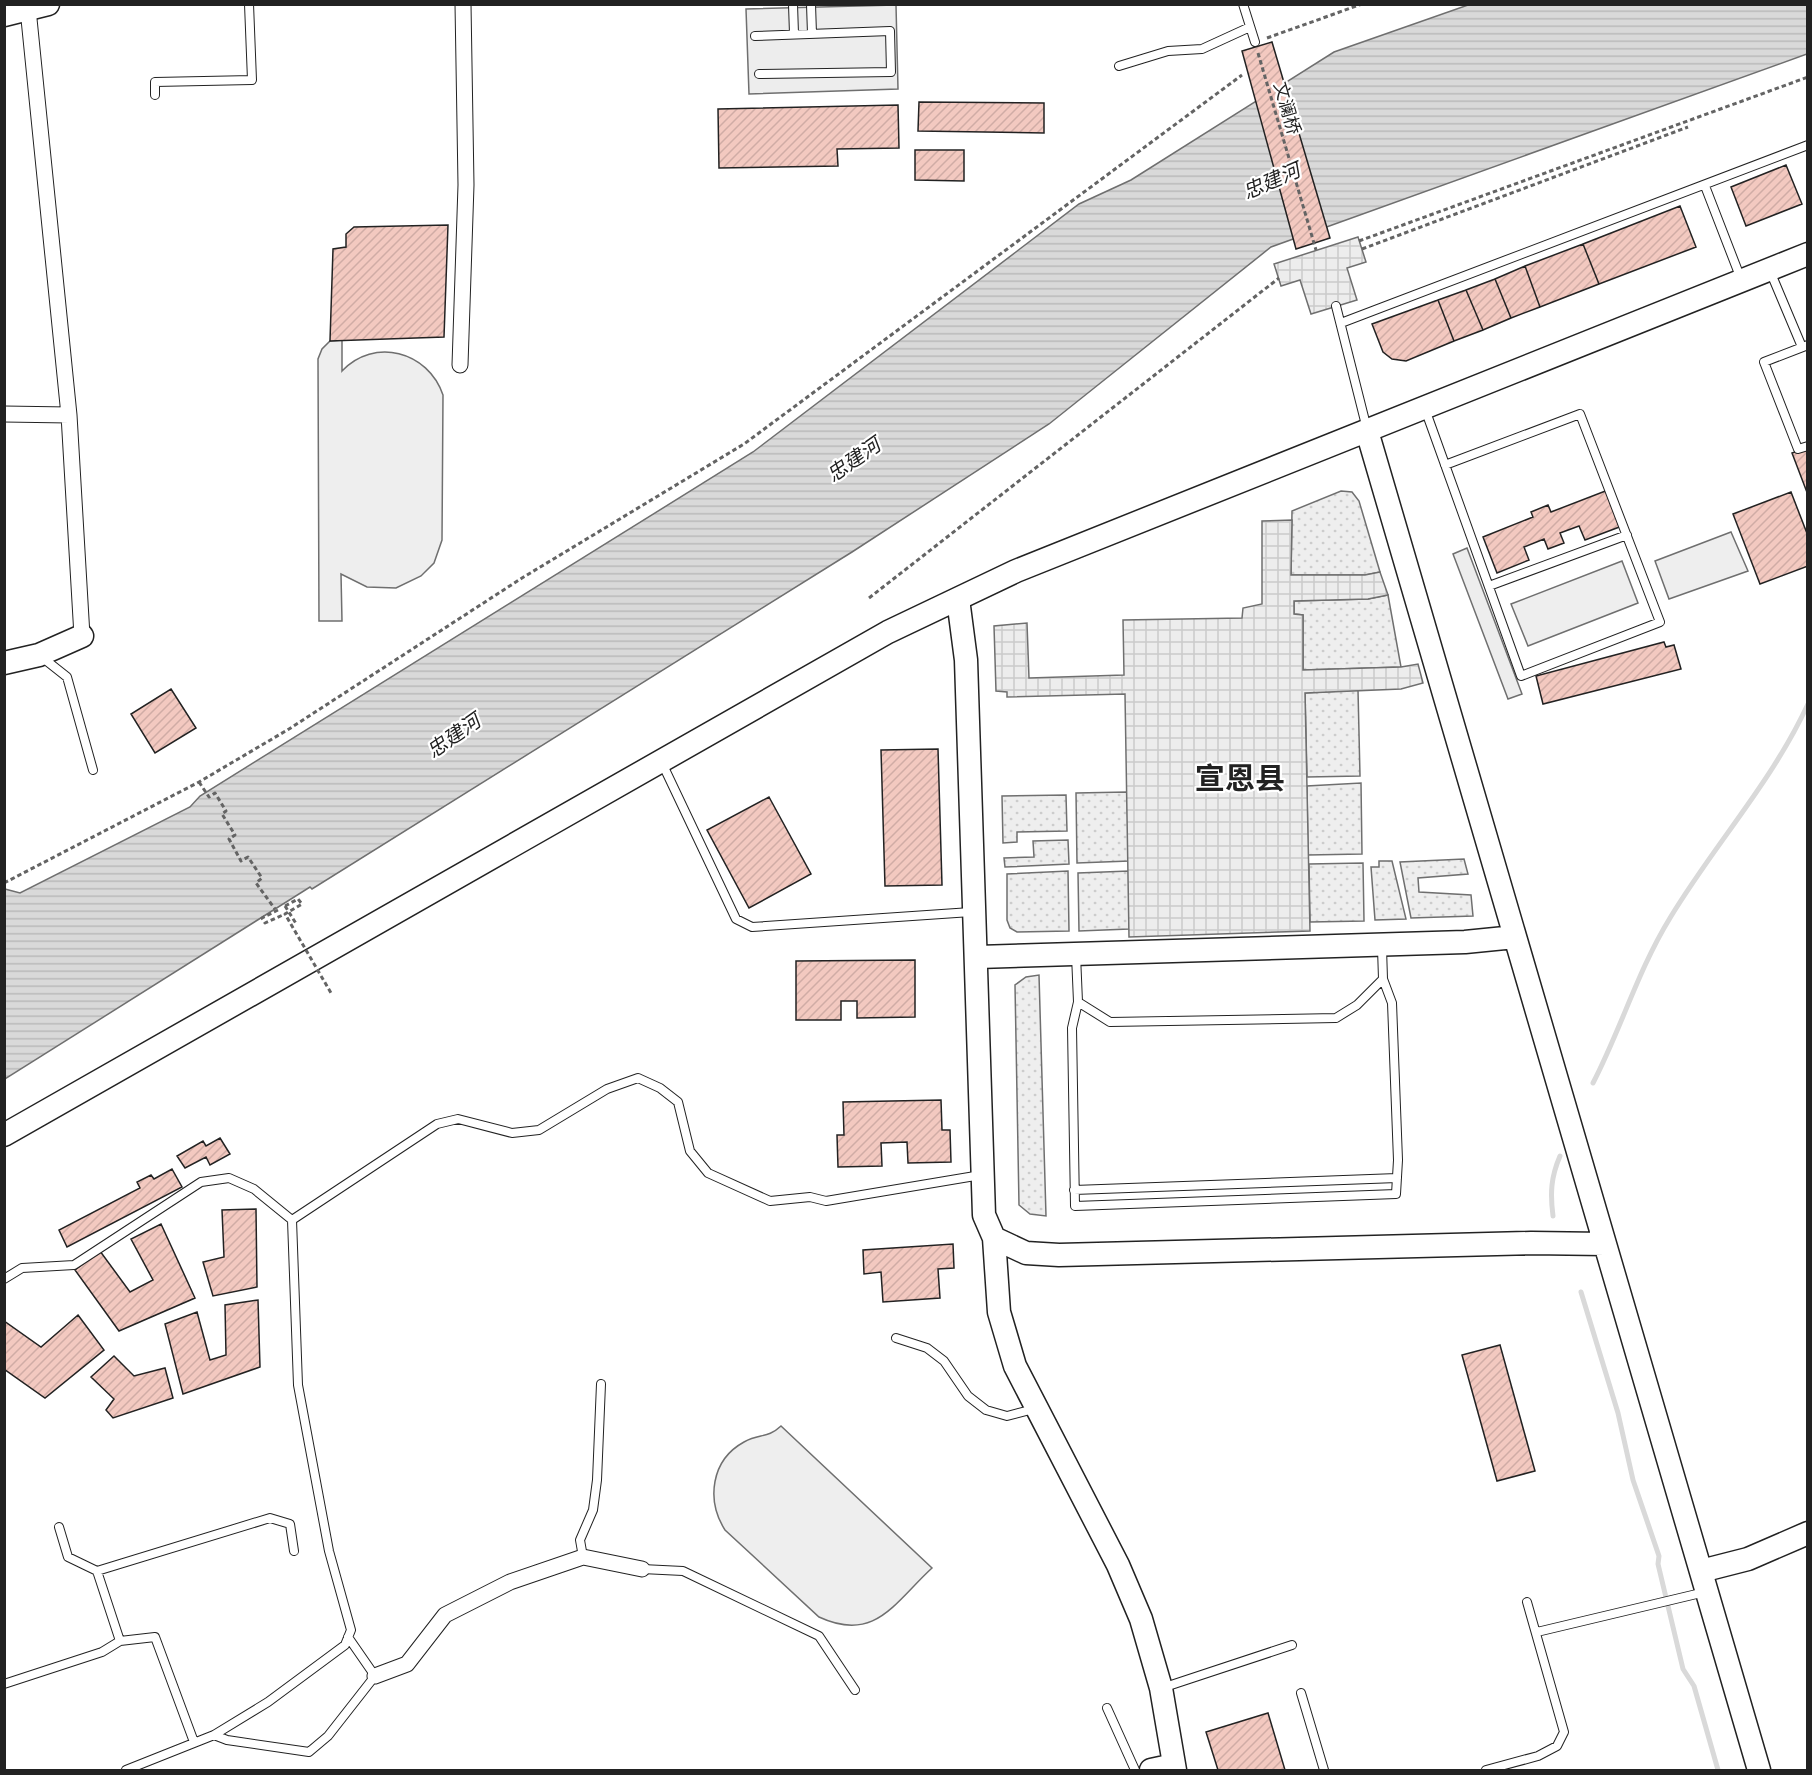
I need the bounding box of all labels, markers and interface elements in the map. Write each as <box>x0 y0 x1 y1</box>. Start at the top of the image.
street label: 文澜桥 <box>1270 79 1306 137</box>
water label: 忠建河 <box>1239 155 1307 203</box>
water label: 忠建河 <box>822 430 888 486</box>
water label: 忠建河 <box>422 706 488 762</box>
district label: 宣恩县 <box>1195 759 1285 795</box>

